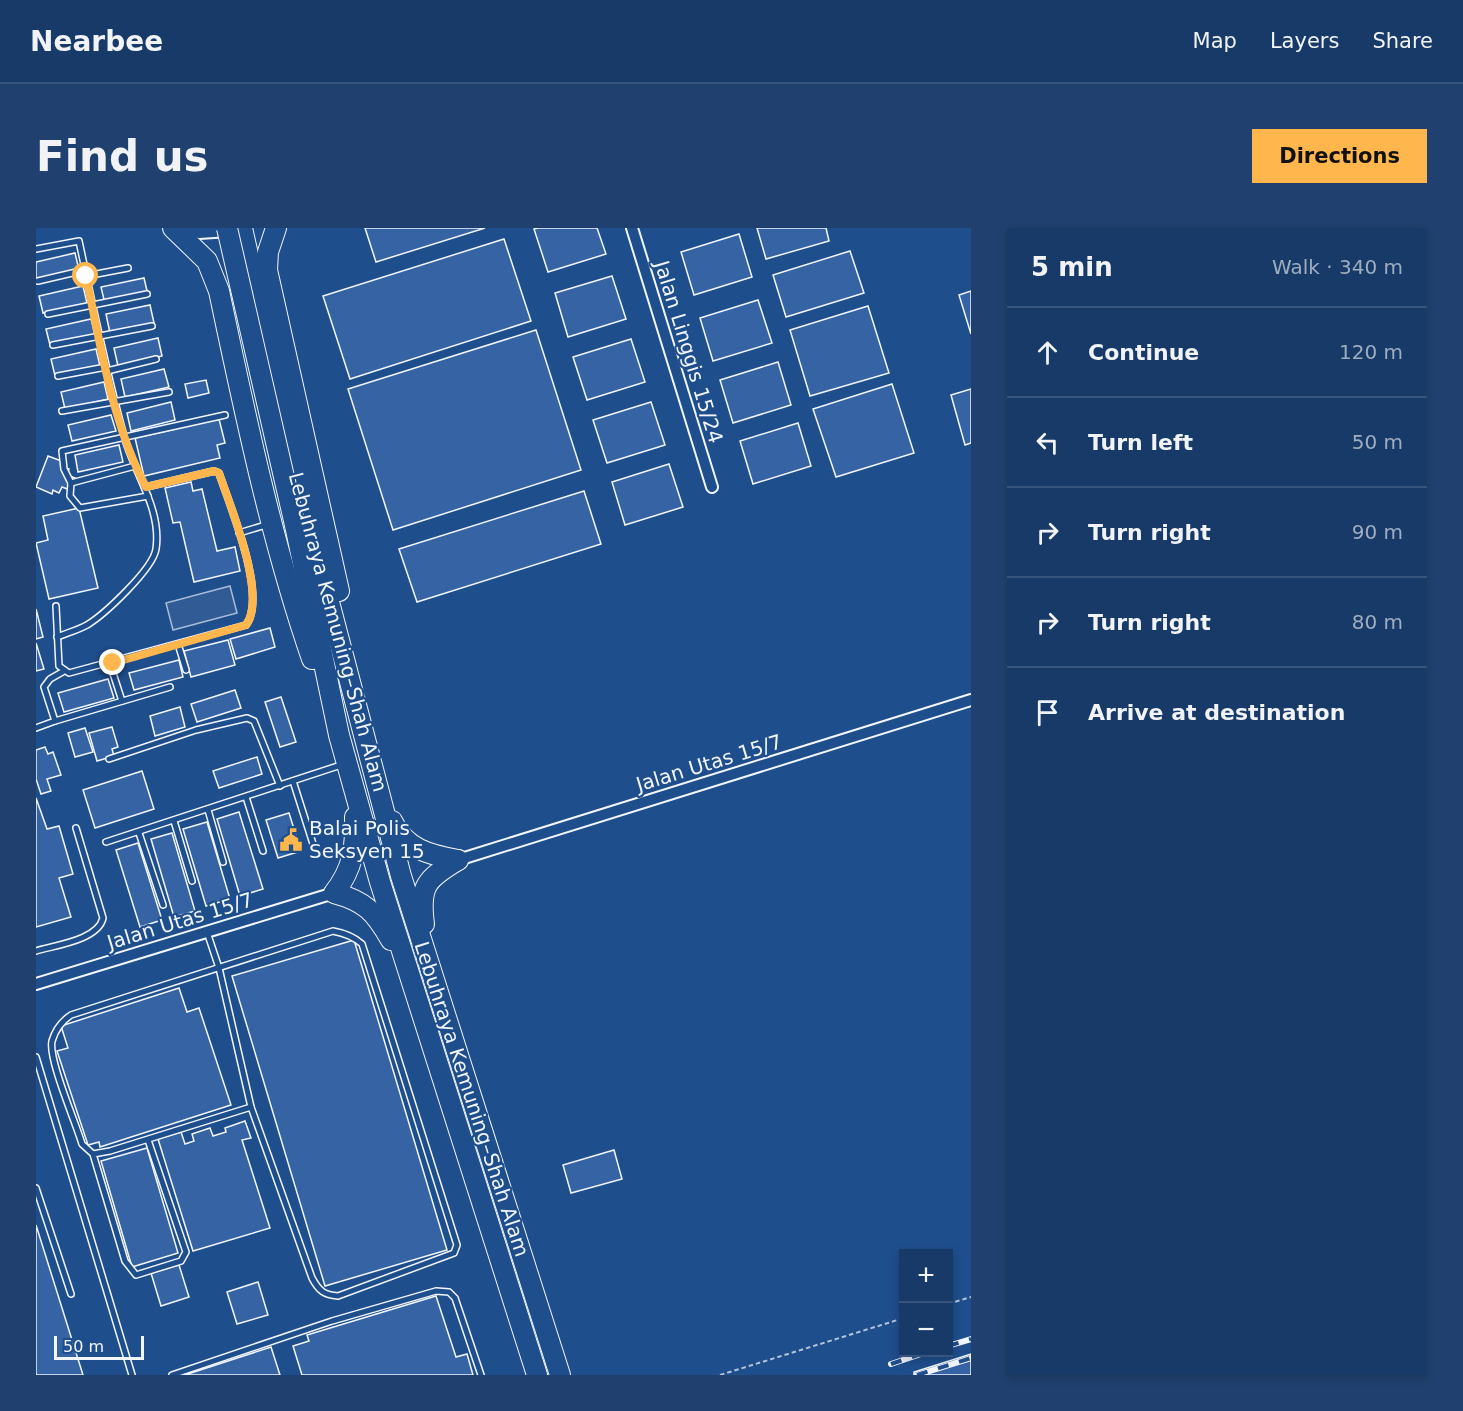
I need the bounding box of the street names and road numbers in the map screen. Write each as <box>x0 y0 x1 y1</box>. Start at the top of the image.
street label: Jalan Linggis 15/24 <box>649 256 728 446</box>
street label: Lebuhraya Kemuning–Shah Alam <box>284 470 392 794</box>
street label: Jalan Utas 15/7 <box>631 729 785 797</box>
street label: Jalan Utas 15/7 <box>102 887 256 955</box>
street label: Lebuhraya Kemuning–Shah Alam <box>410 938 534 1260</box>

